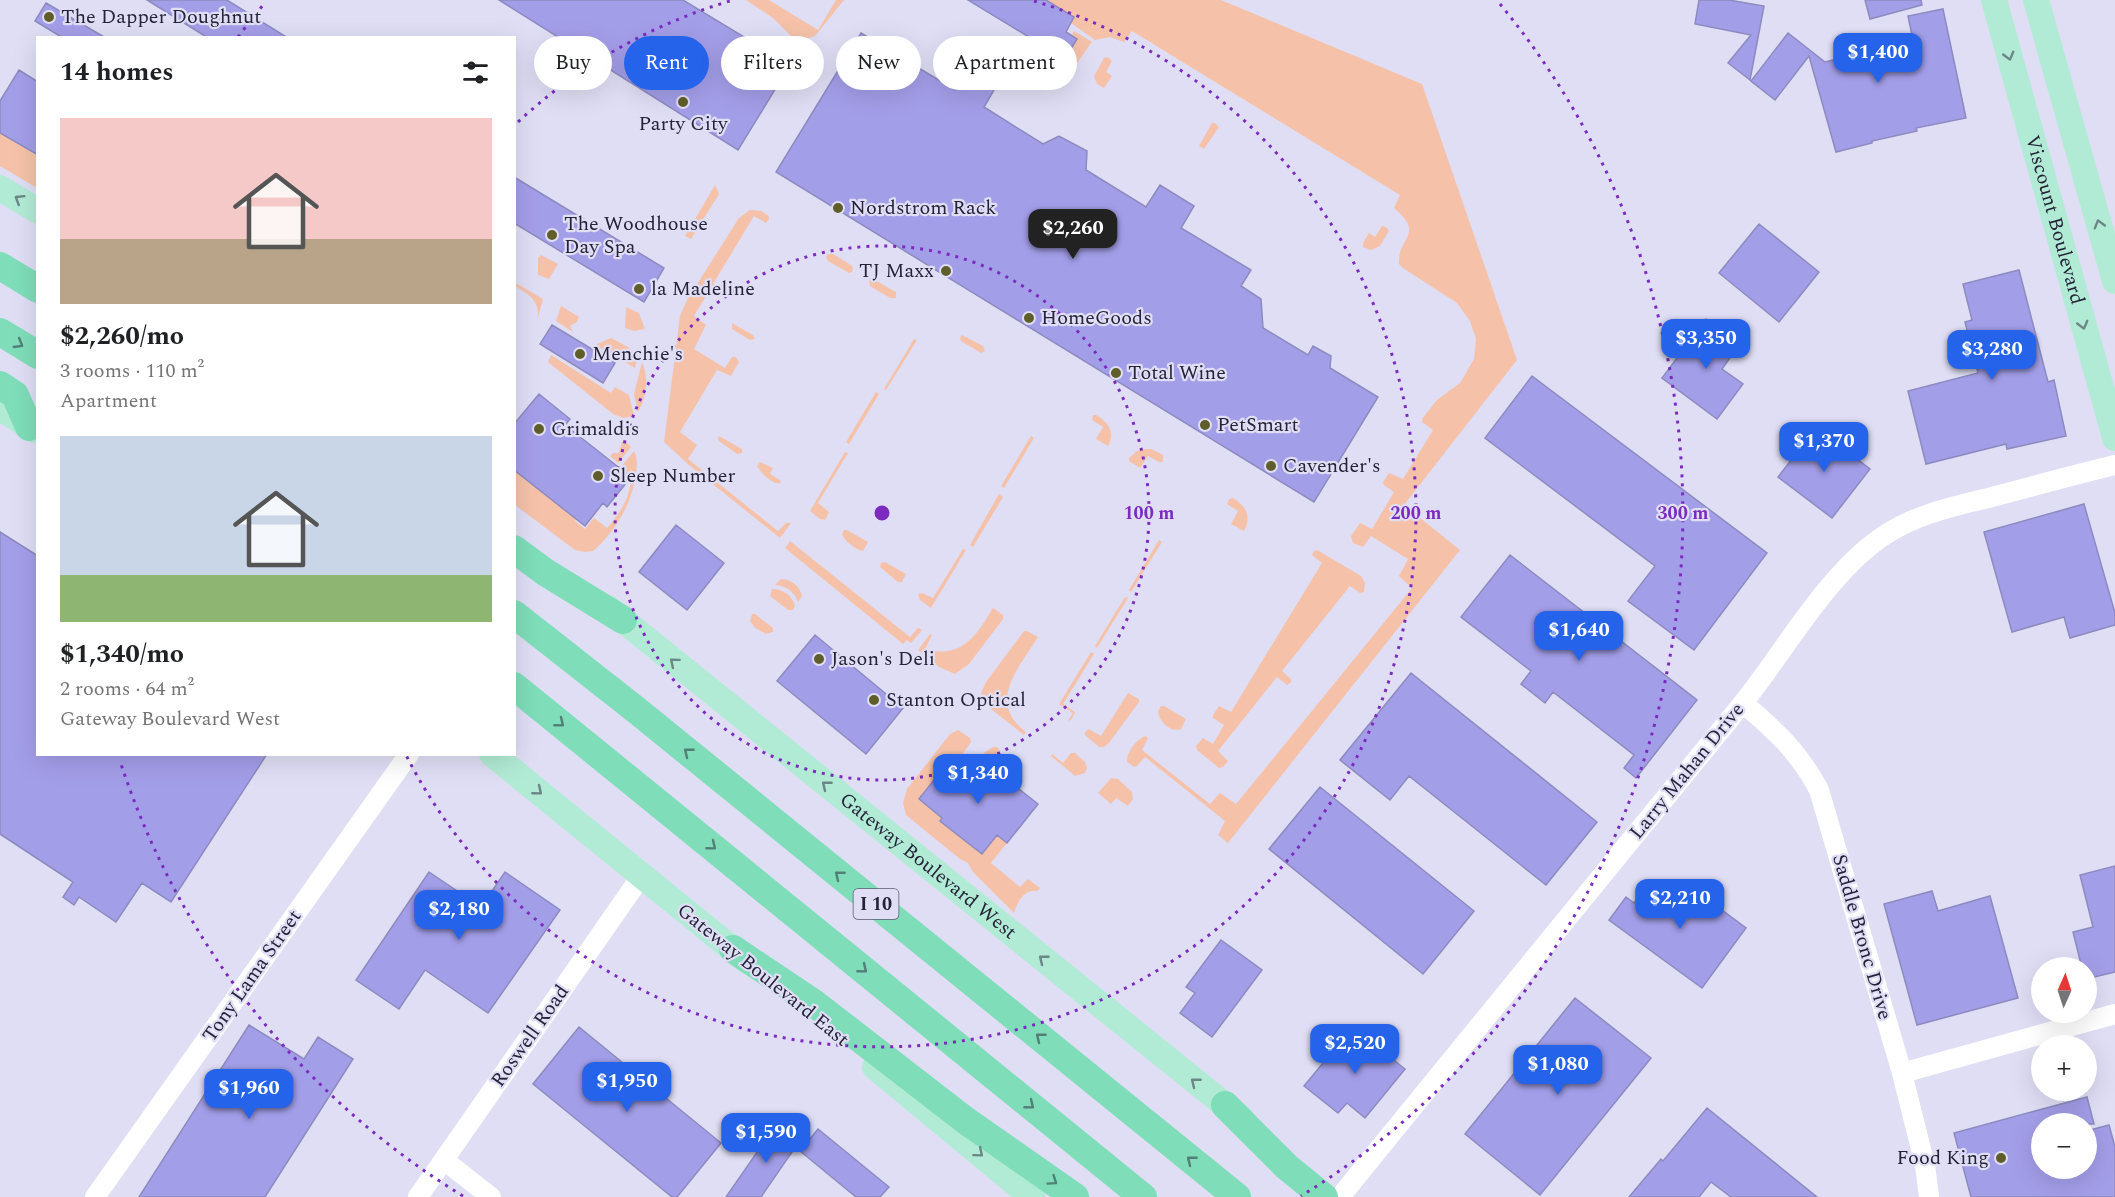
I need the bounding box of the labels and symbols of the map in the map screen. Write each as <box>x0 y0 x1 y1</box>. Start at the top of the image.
place label: The Dapper Doughnut <box>61 2 261 32</box>
marker: The Dapper Doughnut <box>42 10 56 24</box>
pin: $1,400 <box>1829 33 1927 84</box>
one-way arrow <box>2002 51 2015 61</box>
marker: Party City <box>676 95 690 109</box>
place label: Party City <box>638 109 729 139</box>
street label: Viscount Boulevard <box>2017 132 2092 308</box>
place label: Nordstrom Rack <box>850 193 997 223</box>
one-way arrow <box>15 195 25 207</box>
marker: Nordstrom Rack <box>831 201 845 215</box>
place label: The Woodhouse Day Spa <box>564 209 708 262</box>
pin: $2,260 <box>1024 209 1122 260</box>
one-way arrow <box>2094 220 2106 230</box>
marker: The Woodhouse Day Spa <box>545 228 559 242</box>
place label: TJ Maxx <box>859 256 934 286</box>
marker: TJ Maxx <box>939 264 953 278</box>
place label: la Madeline <box>651 274 755 304</box>
marker: la Madeline <box>632 282 646 296</box>
place label: HomeGoods <box>1041 303 1152 333</box>
marker: HomeGoods <box>1022 311 1036 325</box>
pin: $3,350 <box>1657 319 1755 370</box>
one-way arrow <box>2076 320 2088 330</box>
pin: $3,280 <box>1943 330 2041 381</box>
one-way arrow <box>13 336 23 348</box>
place label: Menchie's <box>592 339 683 369</box>
marker: Menchie's <box>573 347 587 361</box>
place label: Total Wine <box>1128 358 1226 388</box>
marker: Total Wine <box>1109 366 1123 380</box>
place label: PetSmart <box>1217 410 1299 440</box>
place label: Grimaldis <box>551 414 639 444</box>
marker: PetSmart <box>1198 418 1212 432</box>
marker: Grimaldis <box>532 422 546 436</box>
pin: $1,370 <box>1775 422 1873 473</box>
place label: Cavender's <box>1283 451 1381 481</box>
marker: Cavender's <box>1264 459 1278 473</box>
place label: Sleep Number <box>610 461 735 491</box>
marker: Sleep Number <box>591 469 605 483</box>
text: 100 m <box>1123 500 1175 527</box>
text: 200 m <box>1390 500 1442 527</box>
text: 300 m <box>1657 500 1709 527</box>
centre of rings <box>872 503 892 523</box>
pin: $1,640 <box>1530 611 1628 662</box>
place label: Jason's Deli <box>831 644 935 674</box>
marker: Jason's Deli <box>812 652 826 666</box>
one-way arrow <box>670 659 681 670</box>
place label: Stanton Optical <box>886 685 1026 715</box>
marker: Stanton Optical <box>867 693 881 707</box>
street label: Larry Mahan Drive <box>1622 696 1752 846</box>
one-way arrow <box>553 715 564 726</box>
one-way arrow <box>684 748 695 759</box>
pin: $1,340 <box>929 754 1027 805</box>
one-way arrow <box>822 781 833 792</box>
one-way arrow <box>531 784 542 795</box>
street label: Gateway Boulevard West <box>833 785 1023 947</box>
one-way arrow <box>705 838 716 849</box>
street label: Saddle Bronc Drive <box>1824 851 1900 1023</box>
one-way arrow <box>835 871 846 882</box>
pin: $2,210 <box>1631 879 1729 930</box>
road number: I 10 <box>854 889 898 919</box>
pin: $2,180 <box>410 890 508 941</box>
street label: Gateway Boulevard East <box>670 896 856 1054</box>
street label: Tony Lama Street <box>195 903 309 1049</box>
one-way arrow <box>1039 956 1050 967</box>
north arrow <box>2031 957 2097 1023</box>
one-way arrow <box>856 961 867 972</box>
street label: Roswell Road <box>484 979 576 1093</box>
pin: $2,520 <box>1306 1024 1404 1075</box>
one-way arrow <box>1036 1034 1047 1045</box>
pin: $1,080 <box>1509 1045 1607 1096</box>
pin: $1,950 <box>578 1062 676 1113</box>
pin: $1,960 <box>200 1069 298 1120</box>
one-way arrow <box>1191 1078 1202 1089</box>
one-way arrow <box>1024 1098 1035 1109</box>
pin: $1,590 <box>717 1113 815 1164</box>
place label: Food King <box>1896 1143 1989 1173</box>
one-way arrow <box>972 1146 983 1157</box>
marker: Food King <box>1994 1151 2008 1165</box>
one-way arrow <box>1187 1157 1198 1168</box>
one-way arrow <box>1046 1174 1057 1185</box>

